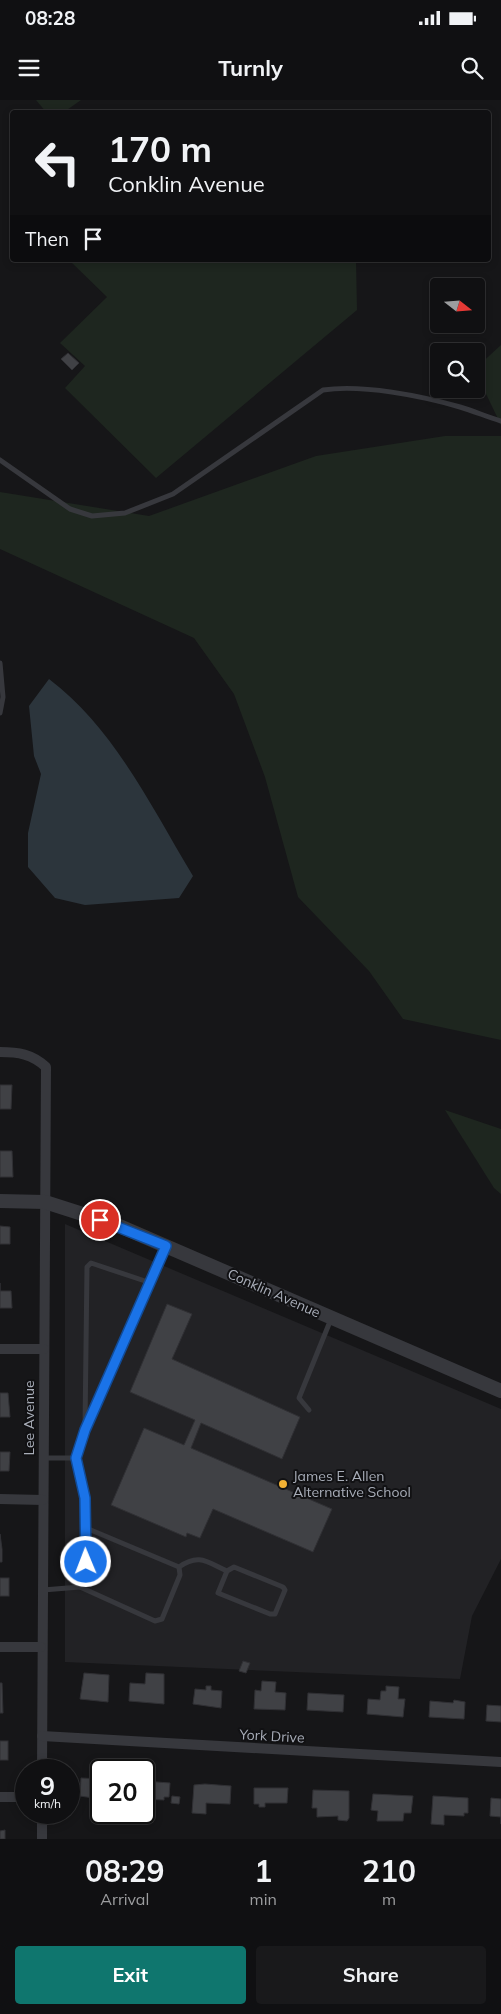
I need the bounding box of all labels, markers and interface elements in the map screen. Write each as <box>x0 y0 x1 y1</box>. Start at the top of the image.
text: 08:28 <box>25 6 75 30</box>
icon: menu <box>15 54 43 82</box>
text: Turnly <box>218 54 283 82</box>
icon: search <box>458 54 486 82</box>
text: 170 m <box>108 127 212 171</box>
icon: left <box>25 130 90 195</box>
text: Conklin Avenue <box>108 170 265 198</box>
icon: arrive <box>79 225 107 253</box>
text: Then <box>25 227 69 251</box>
north arrow <box>430 278 485 332</box>
map controls <box>430 278 485 398</box>
button: search <box>430 343 485 398</box>
pin <box>79 1199 121 1241</box>
icon: arrive <box>86 1206 114 1234</box>
street label: Conklin Avenue <box>225 1264 323 1322</box>
street label: Lee Avenue <box>20 1380 38 1456</box>
place label: James E. Allen Alternative School <box>293 1467 411 1501</box>
marker: James E. Allen Alternative School <box>277 1478 289 1490</box>
position arrow <box>59 1535 111 1587</box>
street label: York Drive <box>238 1725 305 1747</box>
speed limit sign: 20 <box>90 1759 155 1824</box>
text: 9 <box>40 1770 55 1801</box>
text: km/h <box>34 1796 61 1811</box>
text: 08:29 <box>85 1852 165 1890</box>
text: 1 <box>254 1852 272 1890</box>
text: 210 <box>362 1852 416 1890</box>
text: Arrival <box>100 1889 149 1909</box>
text: min <box>250 1889 277 1909</box>
text: m <box>382 1889 396 1909</box>
button: Exit <box>15 1946 246 2004</box>
button: Share <box>256 1946 486 2004</box>

